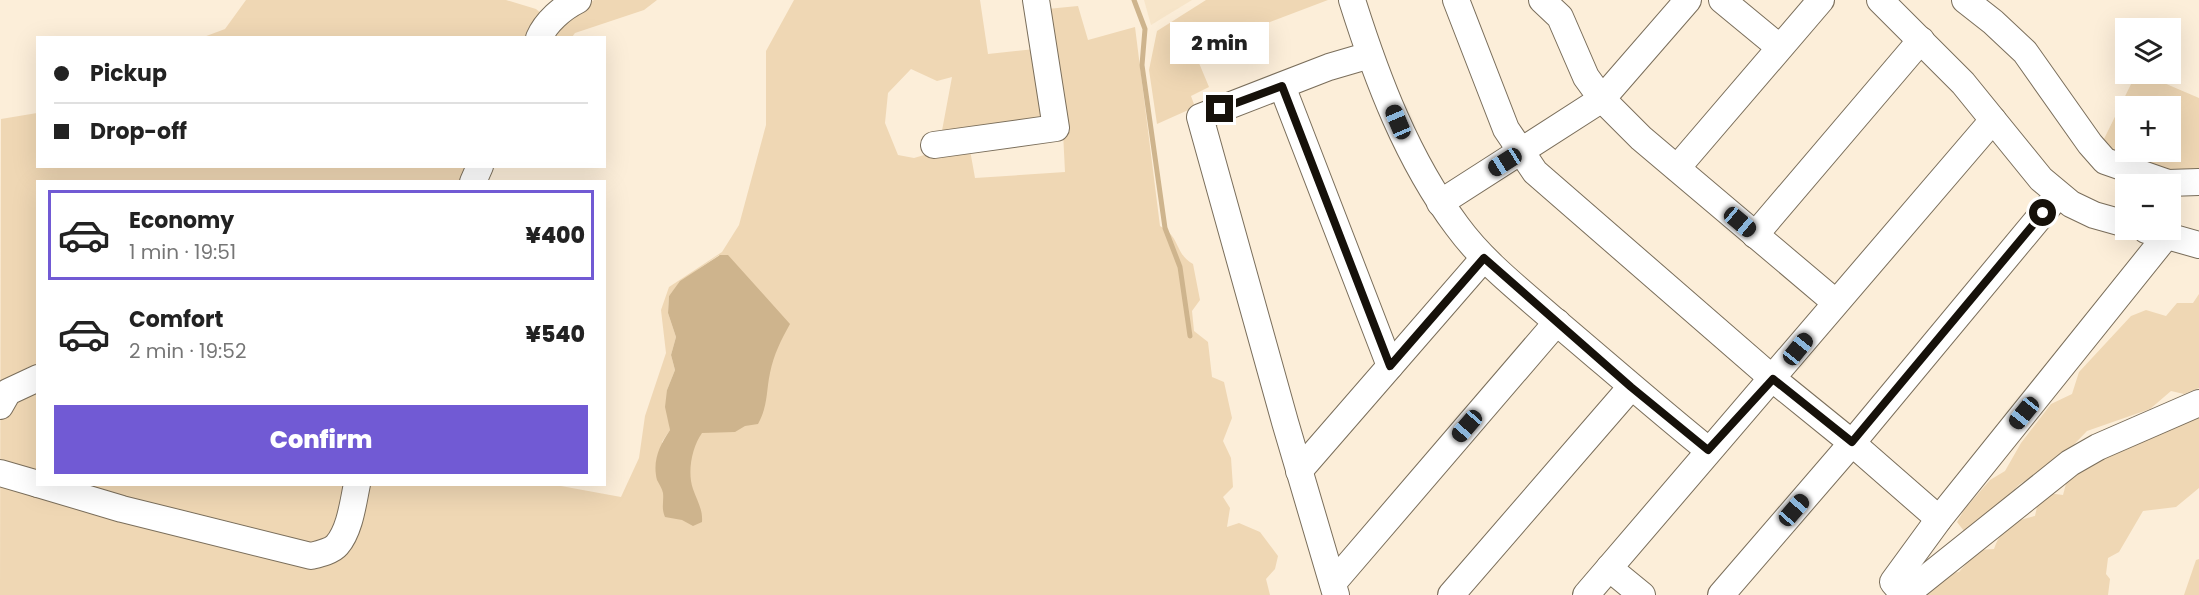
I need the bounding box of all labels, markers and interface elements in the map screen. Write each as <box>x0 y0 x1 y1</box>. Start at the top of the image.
map controls <box>2115 18 2181 240</box>
button: layers <box>2115 18 2181 84</box>
callout: 2 min <box>1170 22 1270 64</box>
text: 2 min <box>1191 29 1248 57</box>
text: Pickup <box>90 58 167 89</box>
route end <box>1206 95 1233 122</box>
button: + <box>2115 96 2181 162</box>
car <box>1383 102 1413 142</box>
text: Drop-off <box>90 116 187 147</box>
car <box>1485 145 1525 179</box>
button: − <box>2115 174 2181 240</box>
route start <box>2029 199 2056 226</box>
car <box>1720 204 1760 240</box>
text: Economy <box>129 205 234 236</box>
icon: car <box>57 208 111 262</box>
text: ¥400 <box>525 220 585 251</box>
text: 1 min · 19:51 <box>129 238 236 266</box>
text: Comfort <box>129 304 223 335</box>
icon: car <box>57 307 111 361</box>
text: ¥540 <box>526 319 585 350</box>
car <box>1780 329 1816 369</box>
text: 2 min · 19:52 <box>129 337 246 365</box>
car <box>2006 393 2042 433</box>
button: Confirm <box>54 405 588 474</box>
car <box>1448 407 1486 445</box>
car <box>1775 491 1813 529</box>

